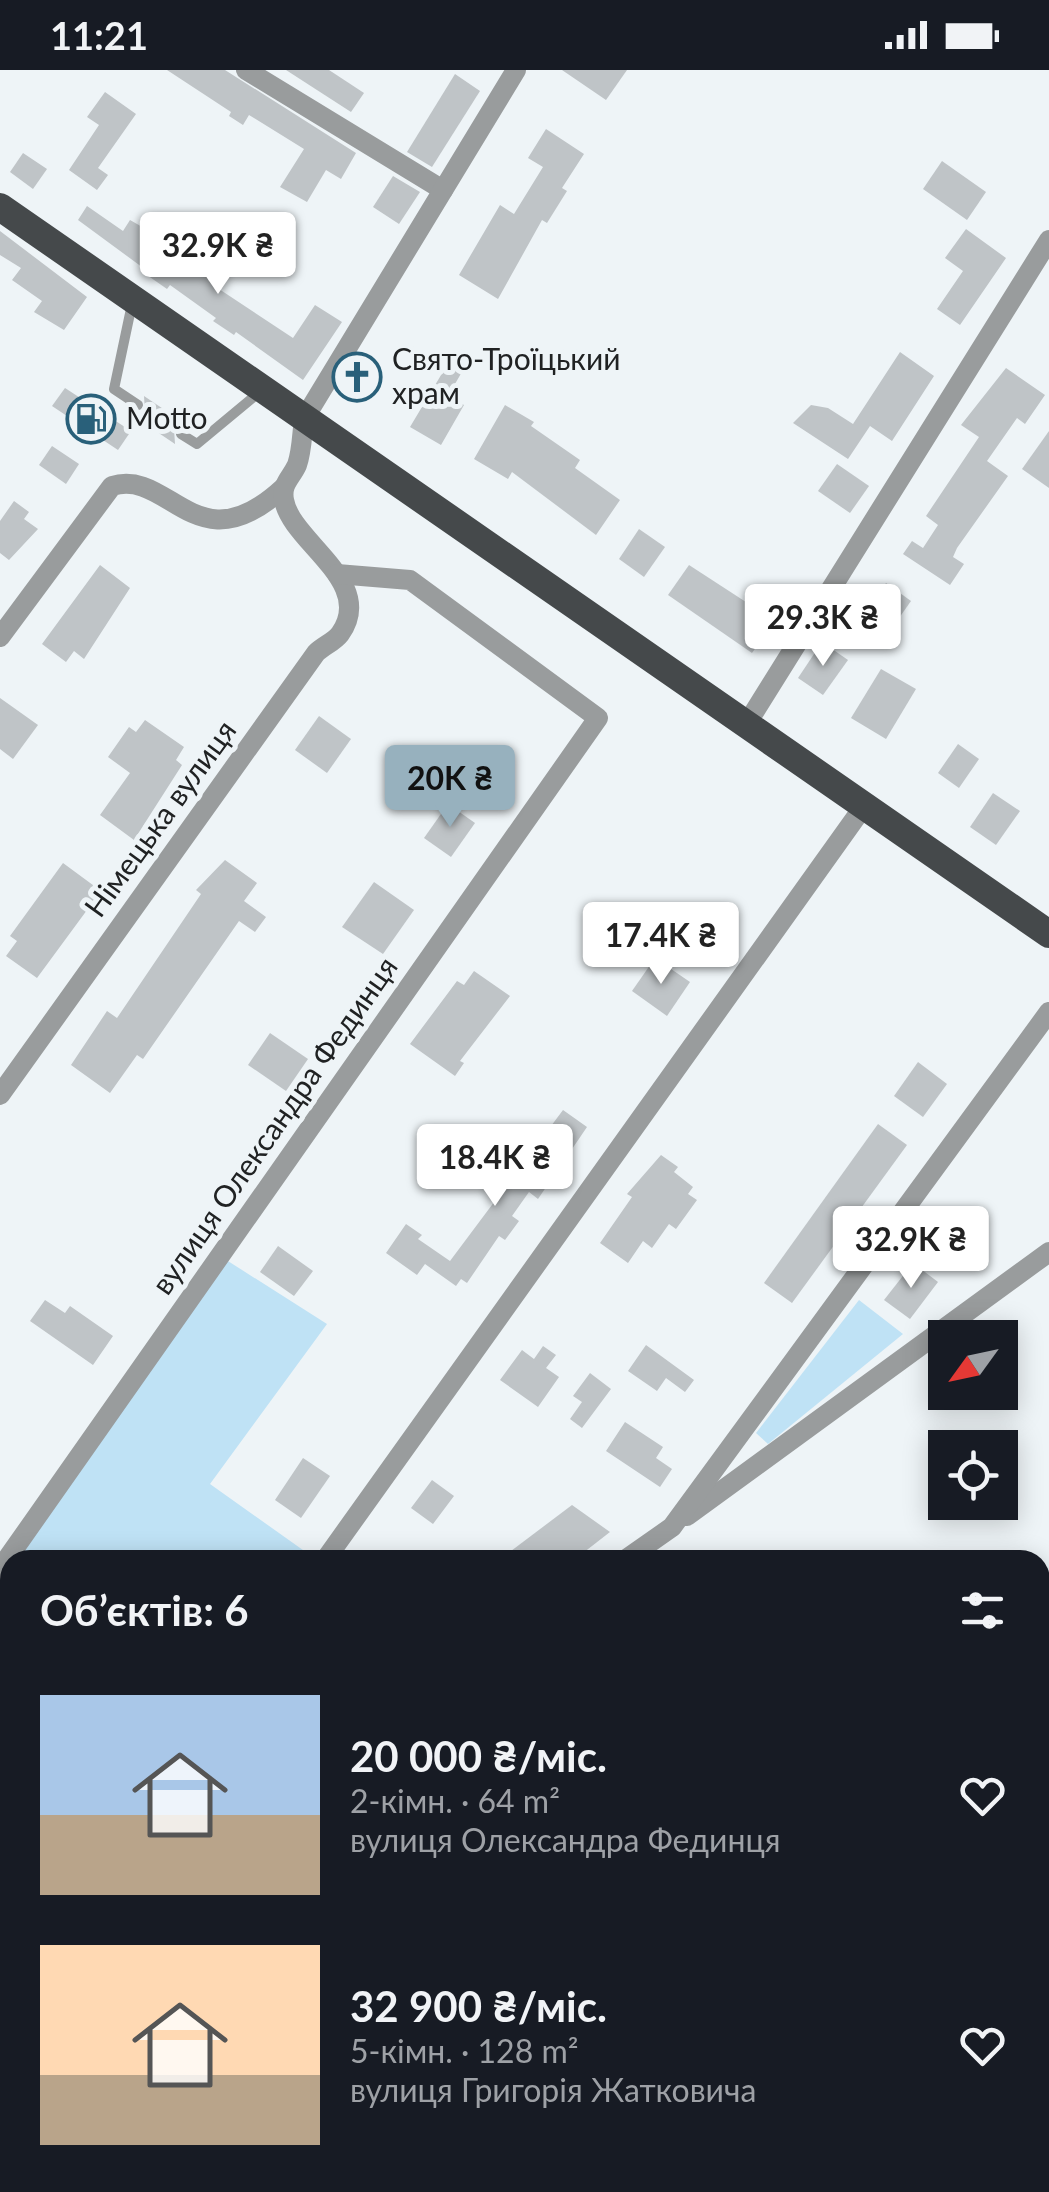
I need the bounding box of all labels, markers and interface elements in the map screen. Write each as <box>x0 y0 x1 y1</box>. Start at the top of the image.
text: 11:21 <box>50 12 148 58</box>
pin: 32.9K ₴ <box>126 212 310 297</box>
text: 32.9K ₴ <box>162 225 274 264</box>
place label: Свято-Троїцький храм <box>392 340 620 410</box>
church icon: Свято-Троїцький храм <box>331 351 383 403</box>
fuel station icon: Motto <box>65 393 117 445</box>
place label: Motto <box>126 399 208 435</box>
pin: 29.3K ₴ <box>731 584 915 669</box>
text: 29.3K ₴ <box>767 597 879 636</box>
street label: Німецька вулиця <box>76 713 243 923</box>
pin: 20K ₴ <box>380 745 520 830</box>
text: 20K ₴ <box>407 758 493 797</box>
pin: 17.4K ₴ <box>569 902 753 987</box>
text: 17.4K ₴ <box>605 915 717 954</box>
street label: вулиця Олександра Фединця <box>143 949 404 1301</box>
pin: 18.4K ₴ <box>403 1124 587 1209</box>
text: 18.4K ₴ <box>439 1137 551 1176</box>
pin: 32.9K ₴ <box>819 1206 1003 1291</box>
text: 32.9K ₴ <box>855 1219 967 1258</box>
north arrow <box>928 1320 1018 1410</box>
map controls <box>928 1320 1018 1520</box>
button: locate <box>928 1430 1018 1520</box>
icon: filters <box>955 1583 1010 1638</box>
text: Об’єктів: 6 <box>40 1585 249 1635</box>
text: 20 000 ₴/міс. <box>350 1731 607 1781</box>
icon: home <box>120 1735 240 1855</box>
icon: heart <box>955 1768 1010 1823</box>
text: 2-кімн. · 64 m² <box>350 1781 560 1820</box>
text: вулиця Олександра Фединця <box>350 1820 781 1859</box>
text: 32 900 ₴/міс. <box>350 1981 607 2031</box>
icon: home <box>120 1985 240 2105</box>
icon: heart <box>955 2018 1010 2073</box>
text: 5-кімн. · 128 m² <box>350 2031 578 2070</box>
text: вулиця Григорія Жатковича <box>350 2070 756 2109</box>

